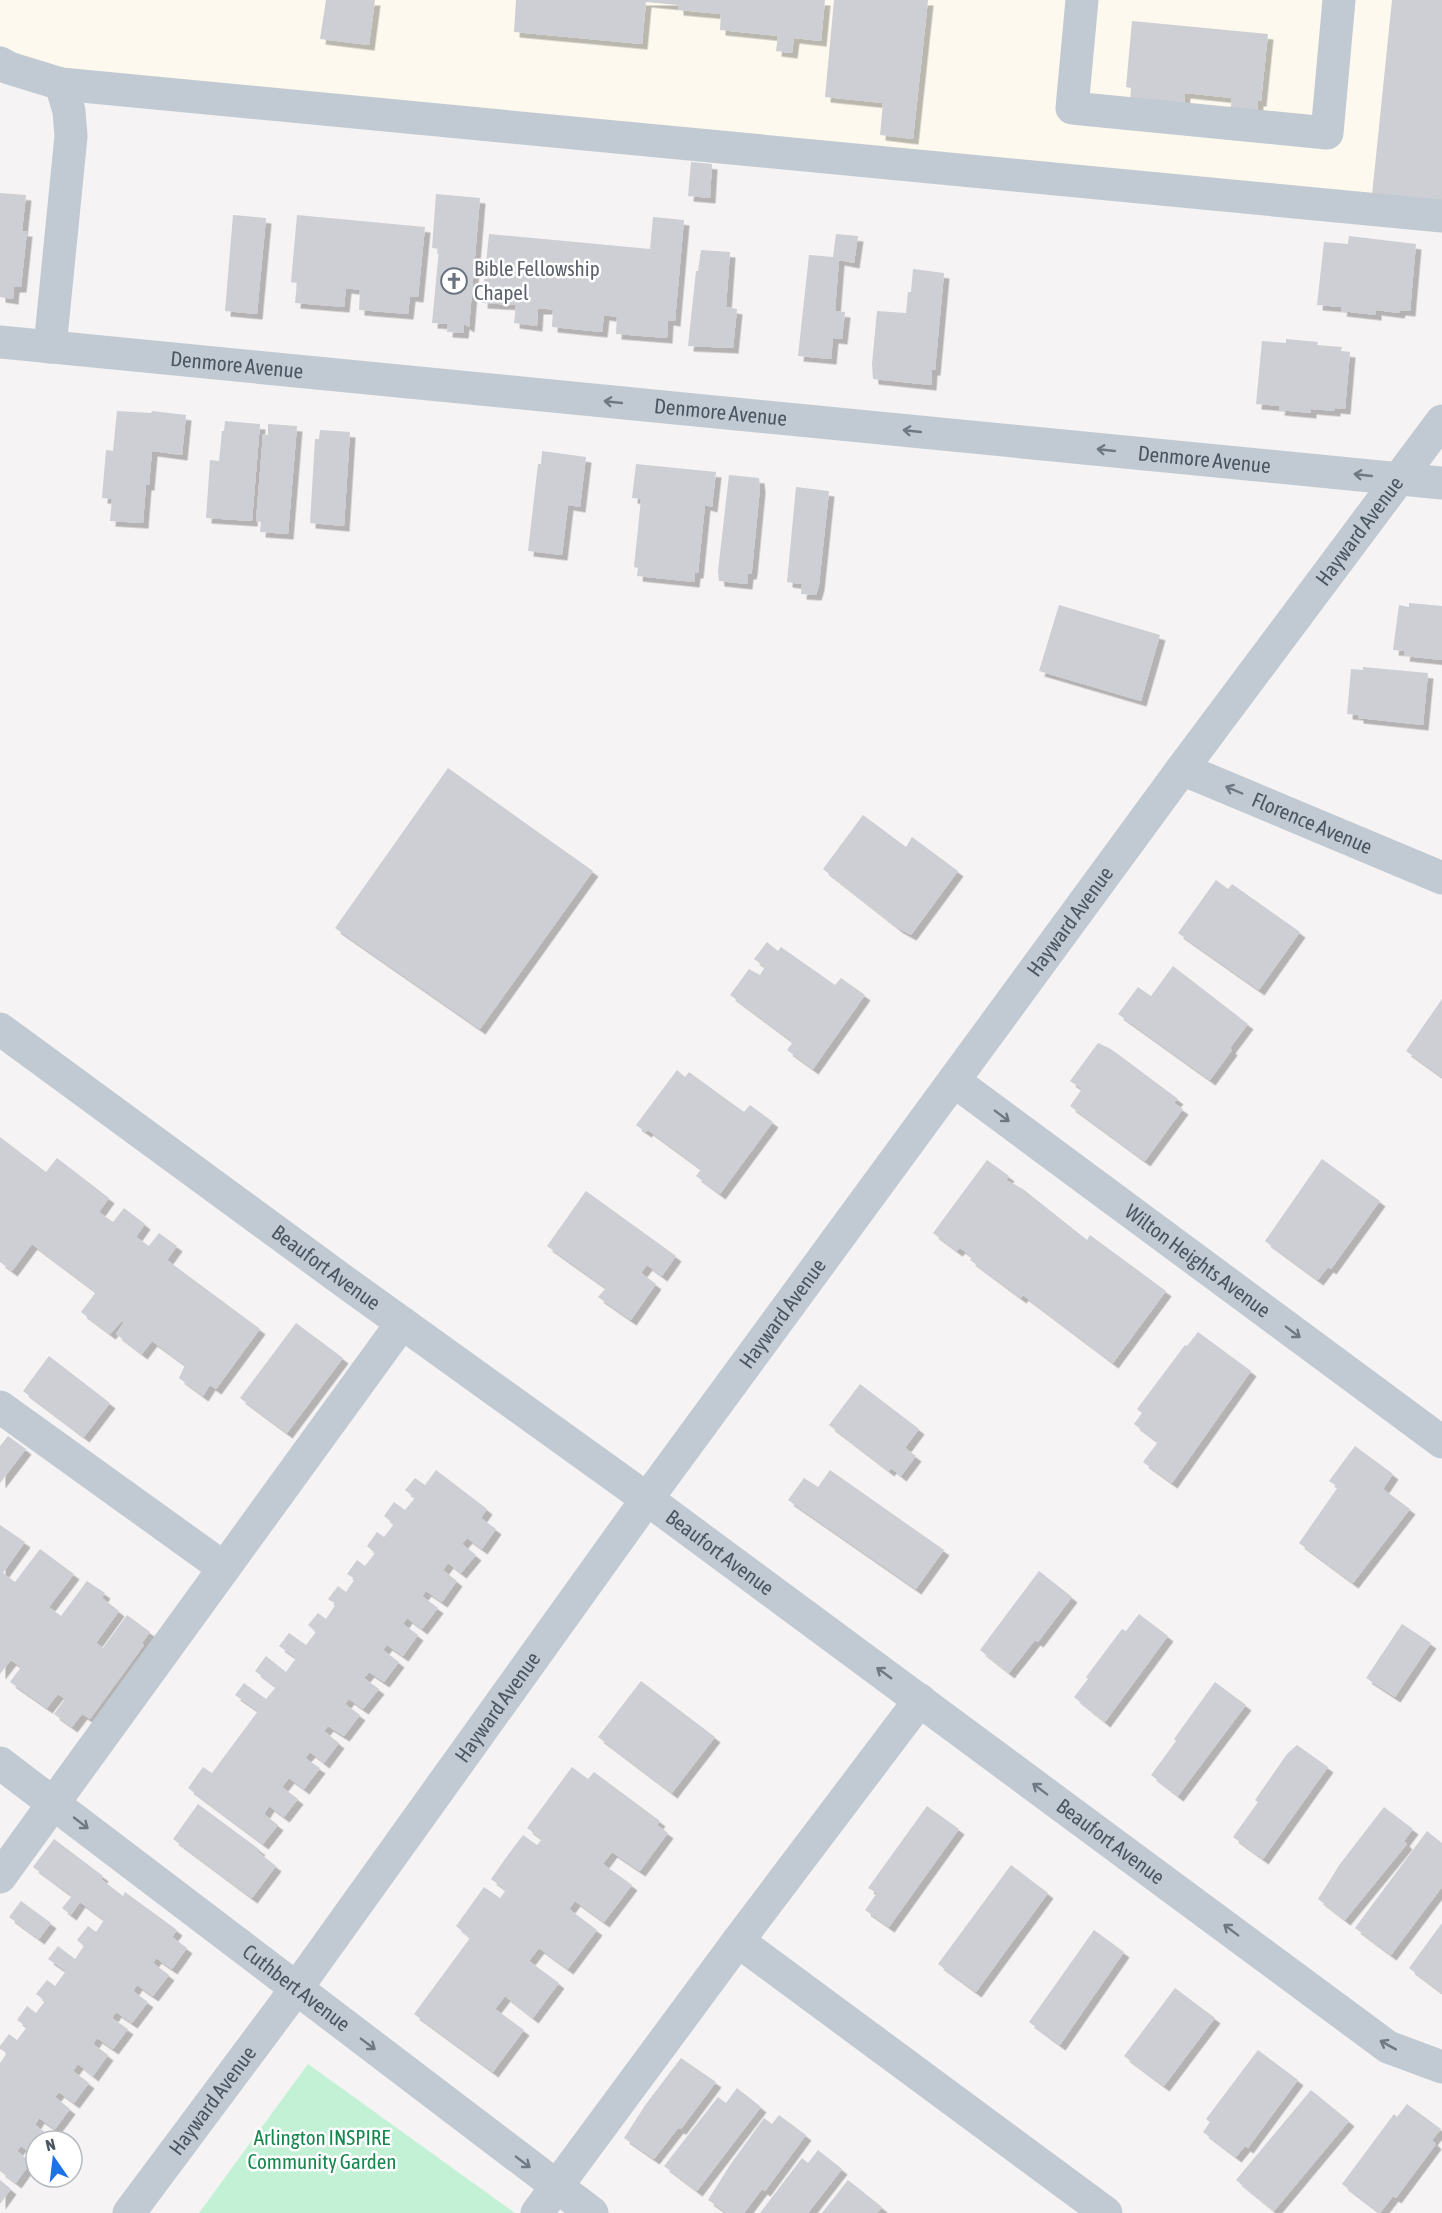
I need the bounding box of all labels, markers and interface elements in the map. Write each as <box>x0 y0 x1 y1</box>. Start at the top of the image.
place label: Bible Fellowship Chapel <box>474 256 600 304</box>
church icon: Bible Fellowship Chapel <box>439 266 469 296</box>
street label: Denmore Avenue <box>169 346 304 383</box>
street label: Denmore Avenue <box>653 393 788 430</box>
one-way arrow <box>604 396 624 407</box>
one-way arrow <box>903 425 922 436</box>
street label: Denmore Avenue <box>1137 440 1272 477</box>
one-way arrow <box>1097 444 1117 455</box>
one-way arrow <box>1353 469 1373 480</box>
street label: Hayward Avenue <box>1310 471 1407 590</box>
one-way arrow <box>1225 784 1243 795</box>
street label: Florence Avenue <box>1249 787 1376 858</box>
street label: Hayward Avenue <box>1021 862 1117 981</box>
one-way arrow <box>993 1110 1009 1122</box>
street label: Wilton Heights Avenue <box>1121 1199 1276 1322</box>
street label: Beaufort Avenue <box>268 1220 385 1314</box>
street label: Hayward Avenue <box>734 1254 830 1373</box>
one-way arrow <box>1285 1326 1301 1338</box>
street label: Beaufort Avenue <box>662 1504 779 1600</box>
street label: Hayward Avenue <box>449 1647 545 1766</box>
one-way arrow <box>876 1667 892 1679</box>
one-way arrow <box>1033 1783 1049 1795</box>
street label: Beaufort Avenue <box>1052 1793 1170 1889</box>
one-way arrow <box>72 1816 88 1829</box>
one-way arrow <box>1223 1924 1239 1936</box>
street label: Cuthbert Avenue <box>238 1939 355 2036</box>
one-way arrow <box>360 2038 376 2051</box>
one-way arrow <box>1380 2039 1397 2051</box>
street label: Hayward Avenue <box>163 2041 260 2159</box>
park label: Arlington INSPIRE Community Garden <box>247 2125 397 2173</box>
north arrow <box>24 2129 84 2189</box>
text: N <box>44 2135 57 2154</box>
one-way arrow <box>515 2156 531 2169</box>

